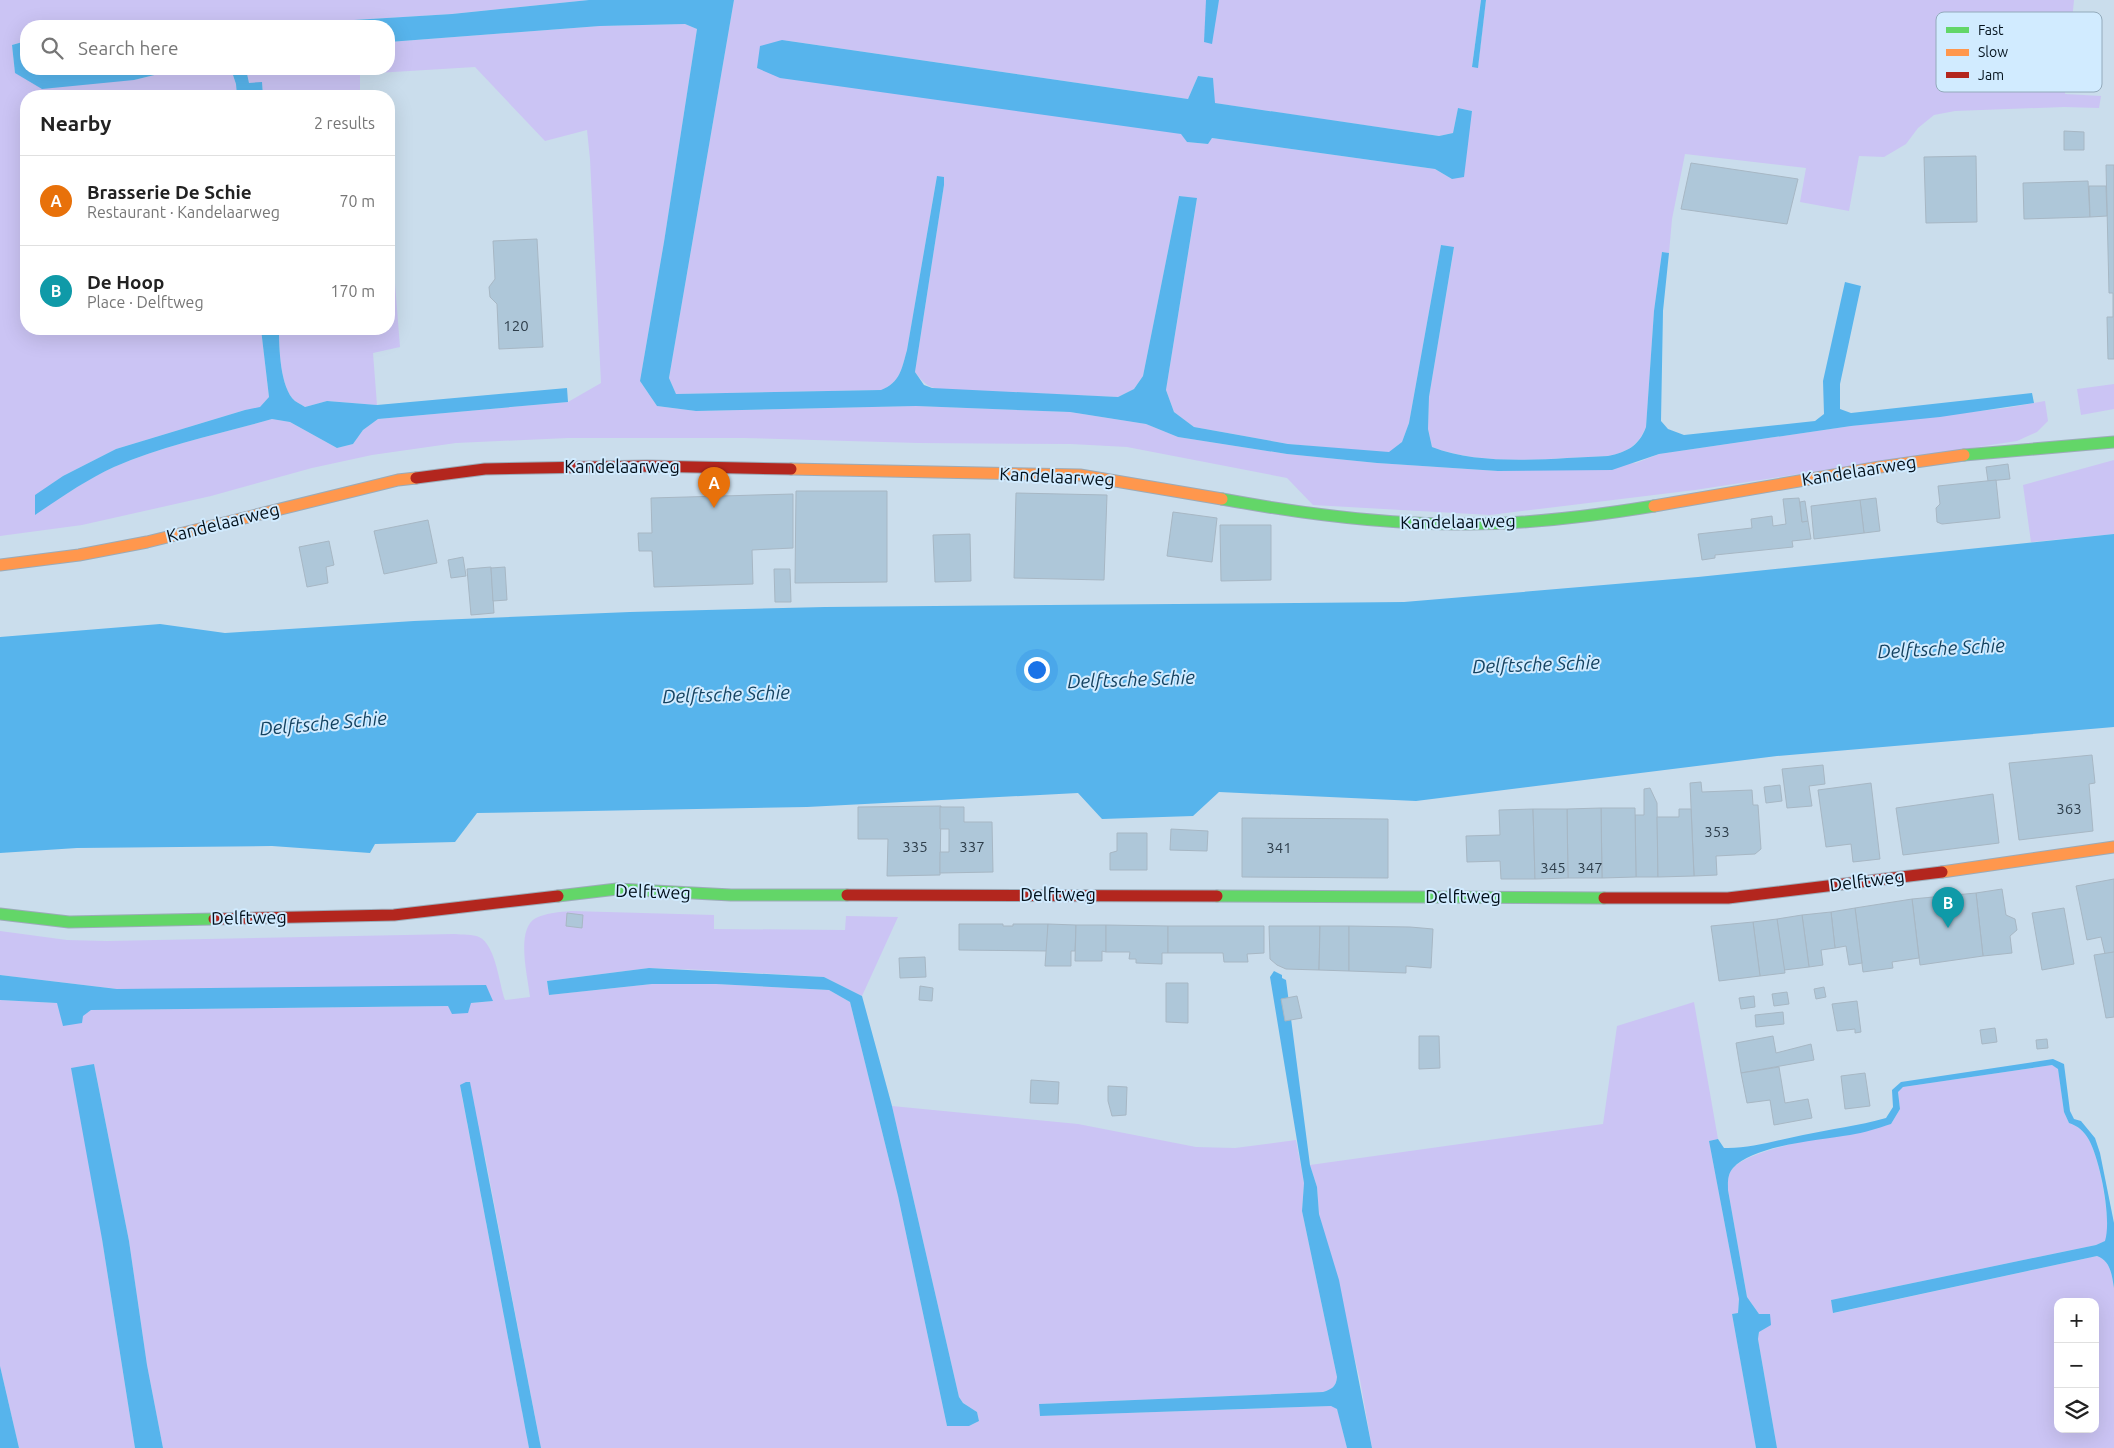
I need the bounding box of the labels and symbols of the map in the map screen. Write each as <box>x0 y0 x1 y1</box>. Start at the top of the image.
legend <box>1936 12 2102 92</box>
text: Fast <box>1978 22 2004 38</box>
text: Slow <box>1978 44 2008 60</box>
text: Jam <box>1978 67 2004 83</box>
house number: 120 <box>503 317 529 334</box>
street label: Kandelaarweg <box>1800 451 1918 489</box>
street label: Kandelaarweg <box>564 456 680 476</box>
street label: Kandelaarweg <box>999 463 1115 489</box>
pin: A <box>698 467 730 508</box>
street label: Kandelaarweg <box>164 498 281 546</box>
street label: Kandelaarweg <box>1400 510 1516 532</box>
water label: Delftsche Schie <box>1877 634 2006 662</box>
water label: Delftsche Schie <box>1472 651 1601 677</box>
your location <box>1024 657 1050 683</box>
water label: Delftsche Schie <box>1067 666 1196 692</box>
water label: Delftsche Schie <box>662 681 791 707</box>
water label: Delftsche Schie <box>258 706 388 740</box>
house number: 363 <box>2056 800 2082 817</box>
house number: 353 <box>1704 823 1730 840</box>
house number: 335 <box>902 838 928 855</box>
house number: 337 <box>959 838 985 855</box>
house number: 341 <box>1266 839 1292 856</box>
house number: 345 <box>1540 859 1566 876</box>
house number: 347 <box>1577 859 1603 876</box>
street label: Delftweg <box>1828 865 1906 895</box>
street label: Delftweg <box>615 880 691 902</box>
street label: Delftweg <box>1020 884 1096 904</box>
street label: Delftweg <box>1425 886 1501 906</box>
pin: B <box>1932 887 1964 928</box>
street label: Delftweg <box>211 906 287 928</box>

